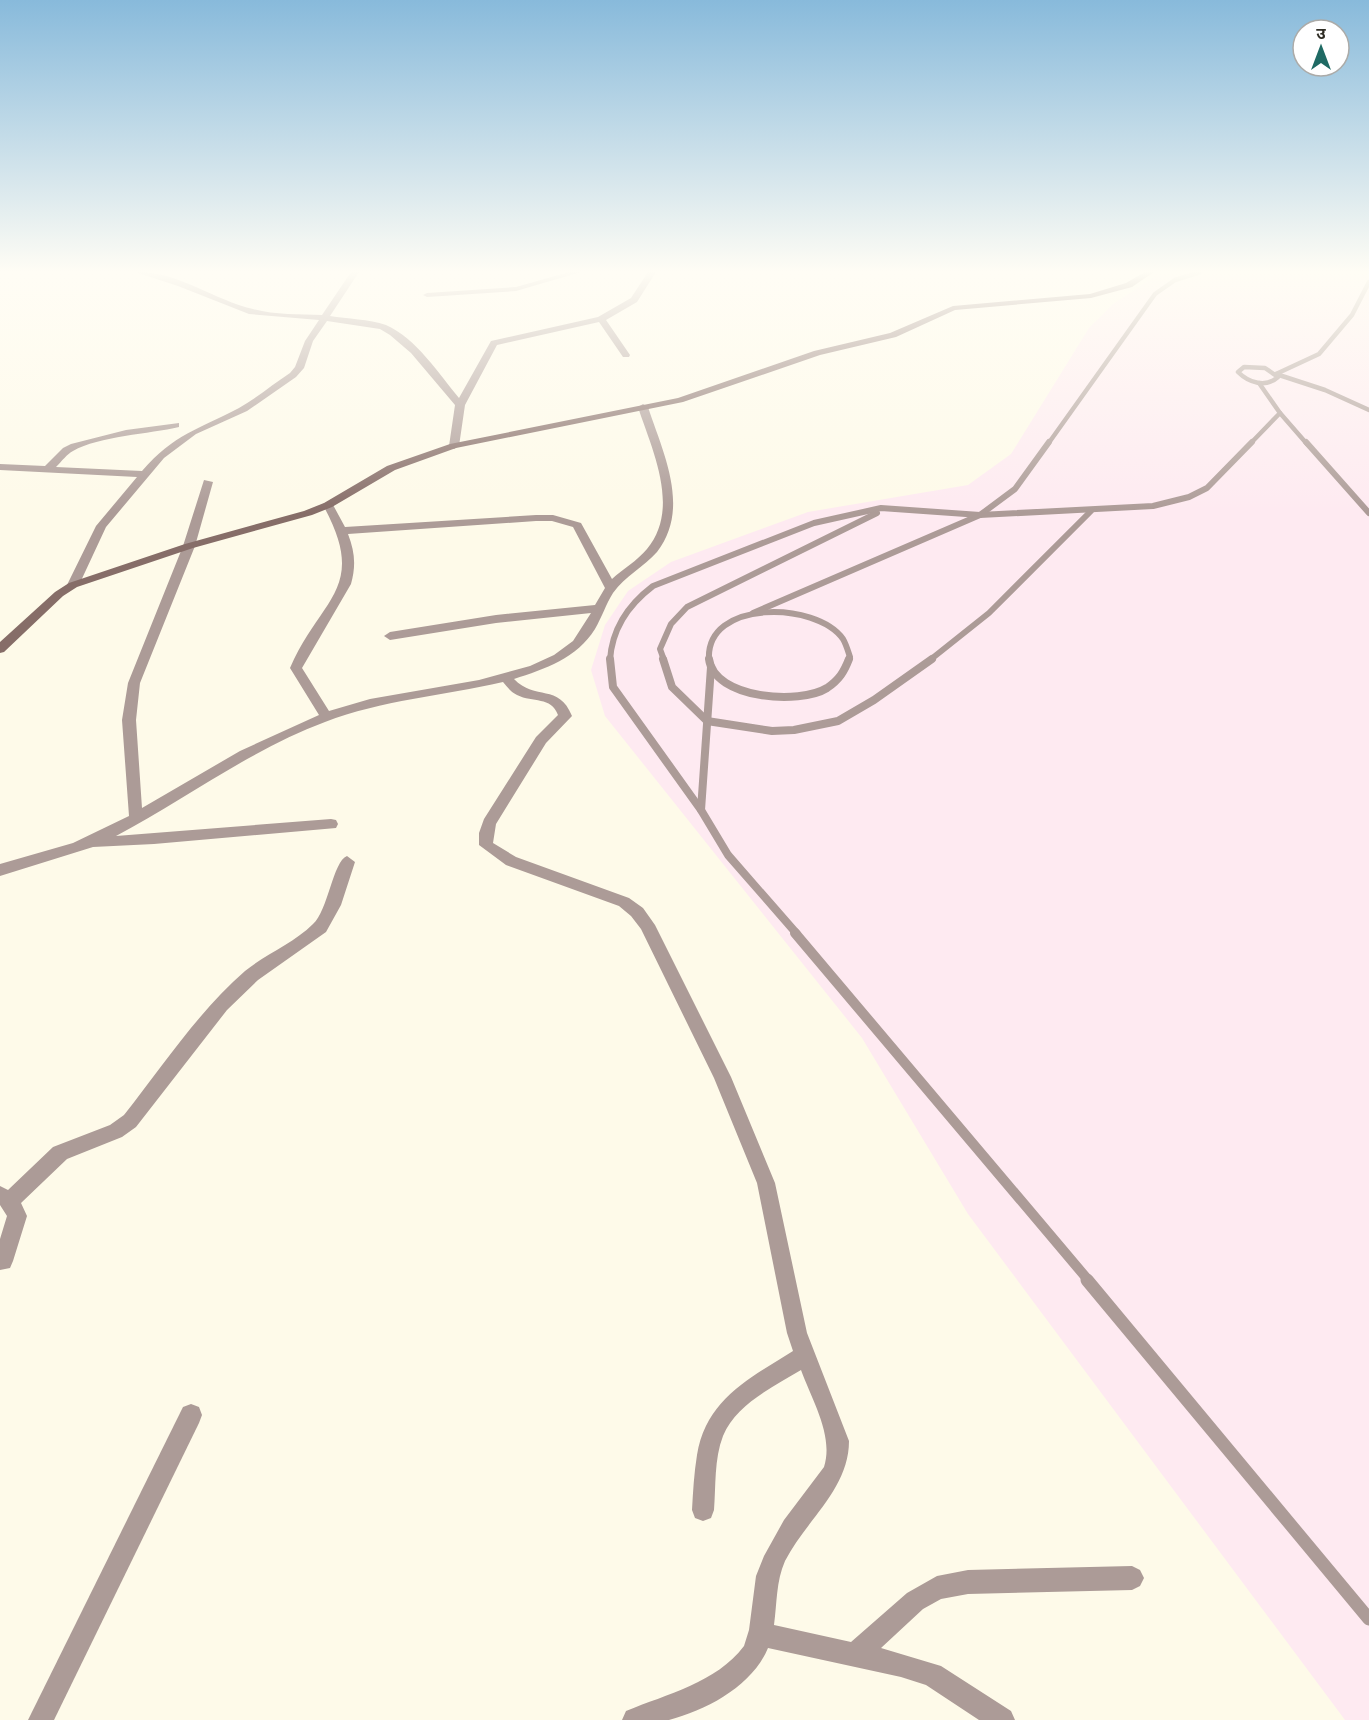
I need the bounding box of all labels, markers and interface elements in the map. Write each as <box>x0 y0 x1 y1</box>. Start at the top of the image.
north arrow <box>1291 18 1351 78</box>
text: उ <box>1316 23 1326 44</box>

